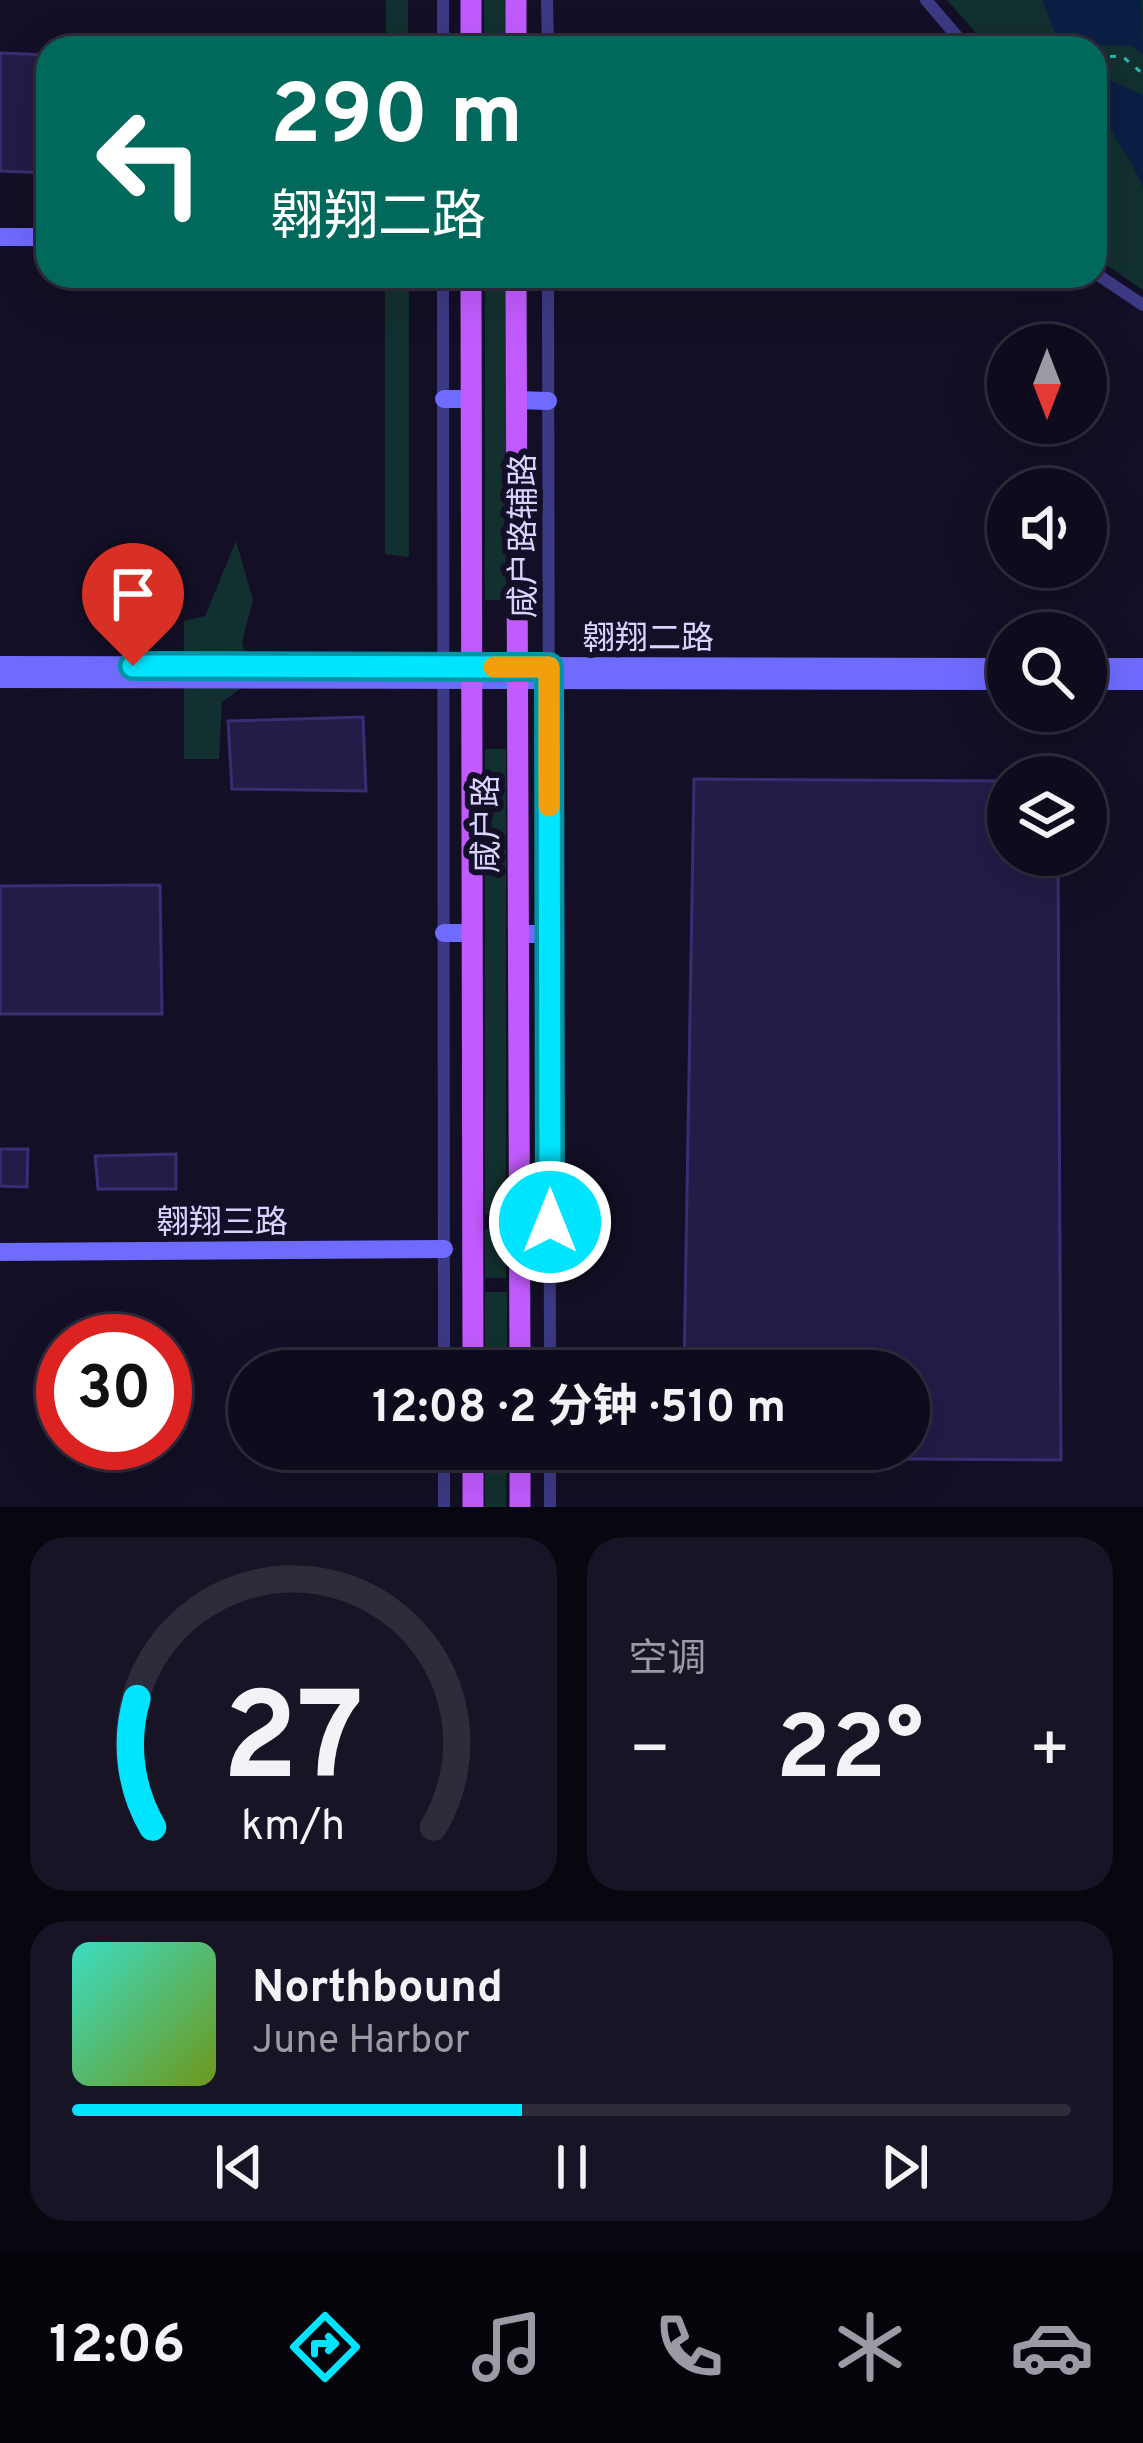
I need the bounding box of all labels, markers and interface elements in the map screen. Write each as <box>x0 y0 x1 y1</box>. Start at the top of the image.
text: 290 m <box>270 67 523 173</box>
icon: left <box>72 84 228 240</box>
text: 翱翔二路 <box>270 186 486 255</box>
north arrow <box>987 324 1107 444</box>
map controls <box>987 324 1107 876</box>
street label: 咸户路辅路 <box>505 454 547 619</box>
button: sound <box>987 468 1107 588</box>
pin <box>82 543 184 666</box>
icon: arrive <box>100 561 166 627</box>
button: search <box>987 612 1107 732</box>
street label: 翱翔二路 <box>582 620 714 662</box>
button: layers <box>987 756 1107 876</box>
street label: 咸户路 <box>468 775 510 874</box>
position arrow <box>487 1159 613 1285</box>
street label: 翱翔三路 <box>156 1204 288 1246</box>
speed limit sign: 30 <box>36 1314 192 1470</box>
text: 12:08 · 2 分钟 · 510 m <box>372 1381 786 1438</box>
text: 空调 <box>629 1637 707 1686</box>
text: 27 <box>222 1666 364 1824</box>
text: 22° <box>776 1697 924 1810</box>
text: − <box>629 1712 671 1795</box>
text: + <box>1028 1712 1071 1795</box>
text: km/h <box>241 1801 345 1855</box>
text: Northbound <box>252 1961 503 2018</box>
text: June Harbor <box>252 2018 470 2067</box>
icon: previous <box>206 2134 272 2200</box>
icon: pause <box>539 2134 605 2200</box>
icon: next <box>872 2134 938 2200</box>
icon: directions <box>283 2305 367 2389</box>
icon: music <box>465 2305 549 2389</box>
icon: phone <box>647 2305 731 2389</box>
icon: climate <box>828 2305 912 2389</box>
icon: car <box>1010 2305 1094 2389</box>
text: 12:06 <box>49 2313 185 2382</box>

